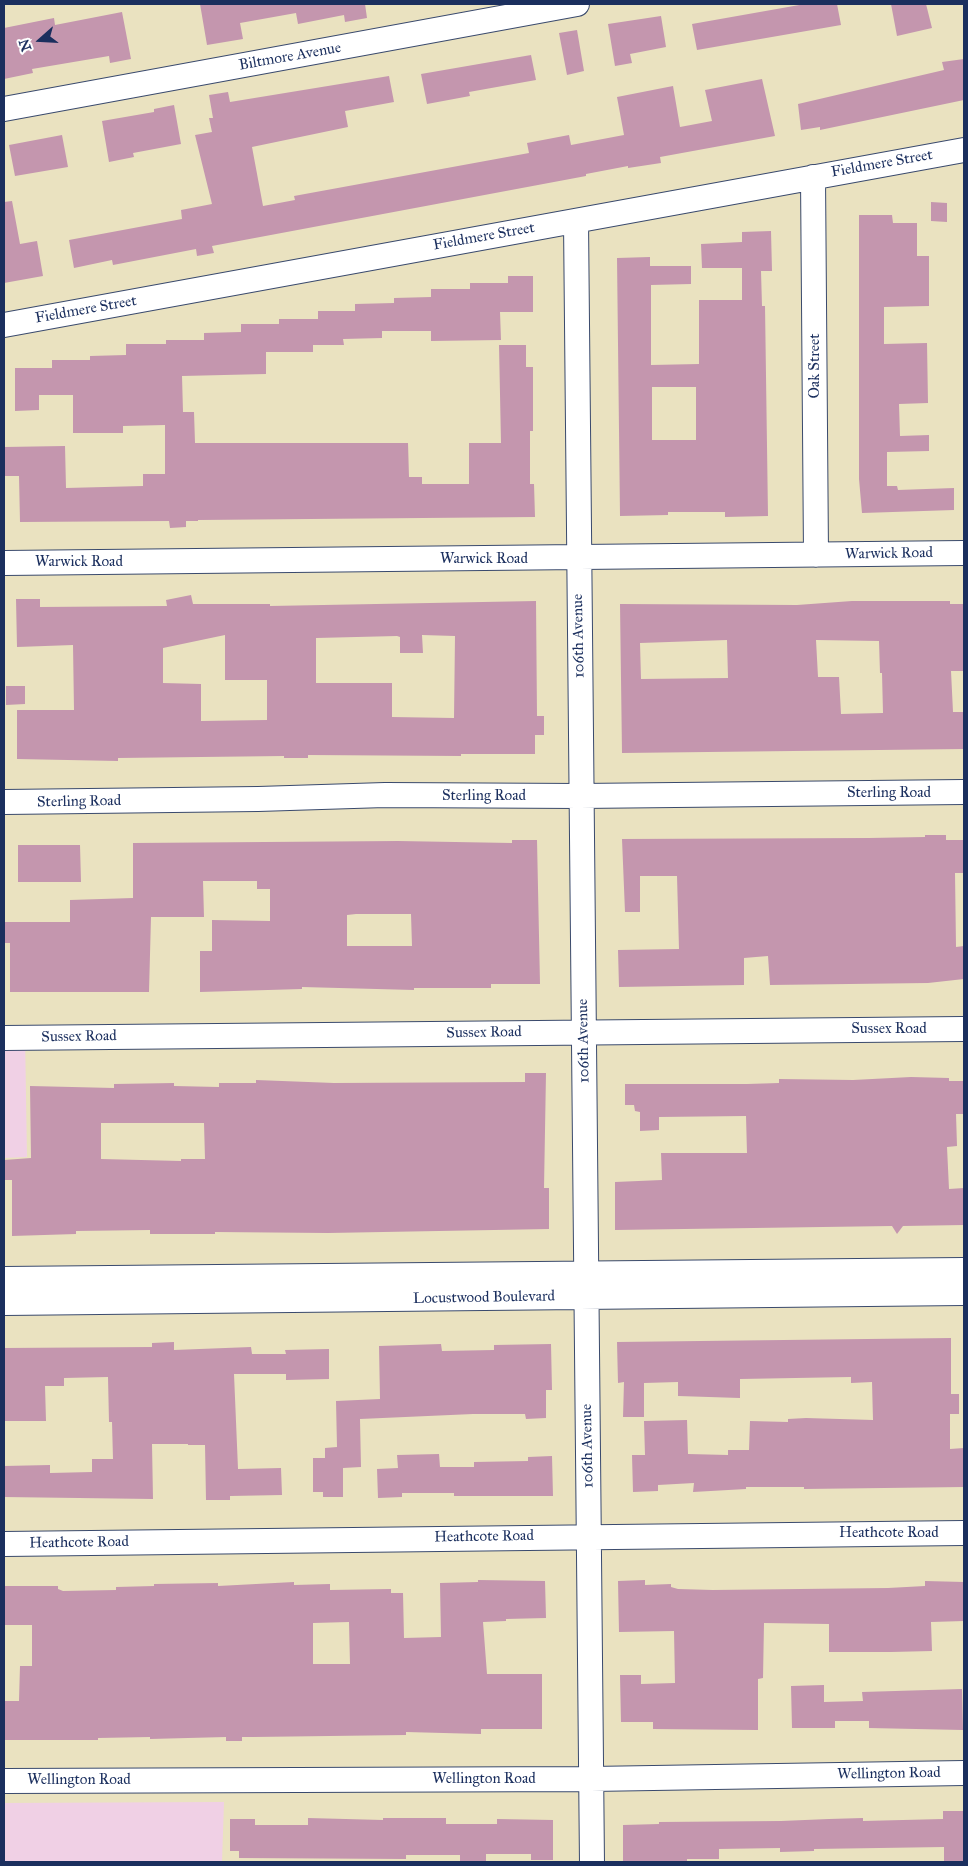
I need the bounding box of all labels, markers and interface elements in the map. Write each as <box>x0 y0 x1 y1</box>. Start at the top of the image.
north arrow <box>15 15 65 65</box>
text: N <box>15 37 35 53</box>
street label: Biltmore Avenue <box>237 39 343 75</box>
street label: Fieldmere Street <box>830 146 934 182</box>
street label: Fieldmere Street <box>432 219 536 255</box>
street label: Fieldmere Street <box>34 292 138 328</box>
street label: Oak Street <box>806 333 824 399</box>
street label: Warwick Road <box>845 544 933 564</box>
street label: Warwick Road <box>440 550 528 568</box>
street label: Warwick Road <box>35 553 123 571</box>
street label: 106th Avenue <box>569 594 589 678</box>
street label: Sterling Road <box>847 784 931 802</box>
street label: Sterling Road <box>442 787 526 805</box>
street label: Sterling Road <box>37 792 121 812</box>
street label: 106th Avenue <box>574 999 594 1083</box>
street label: Sussex Road <box>851 1020 927 1038</box>
street label: Sussex Road <box>446 1023 522 1043</box>
street label: Sussex Road <box>41 1027 117 1047</box>
street label: Locustwood Boulevard <box>413 1288 555 1308</box>
street label: 106th Avenue <box>578 1404 598 1488</box>
street label: Heathcote Road <box>839 1524 939 1542</box>
street label: Heathcote Road <box>434 1527 534 1547</box>
street label: Heathcote Road <box>29 1533 129 1553</box>
street label: Wellington Road <box>837 1764 941 1784</box>
street label: Wellington Road <box>432 1770 536 1788</box>
street label: Wellington Road <box>27 1771 131 1789</box>

